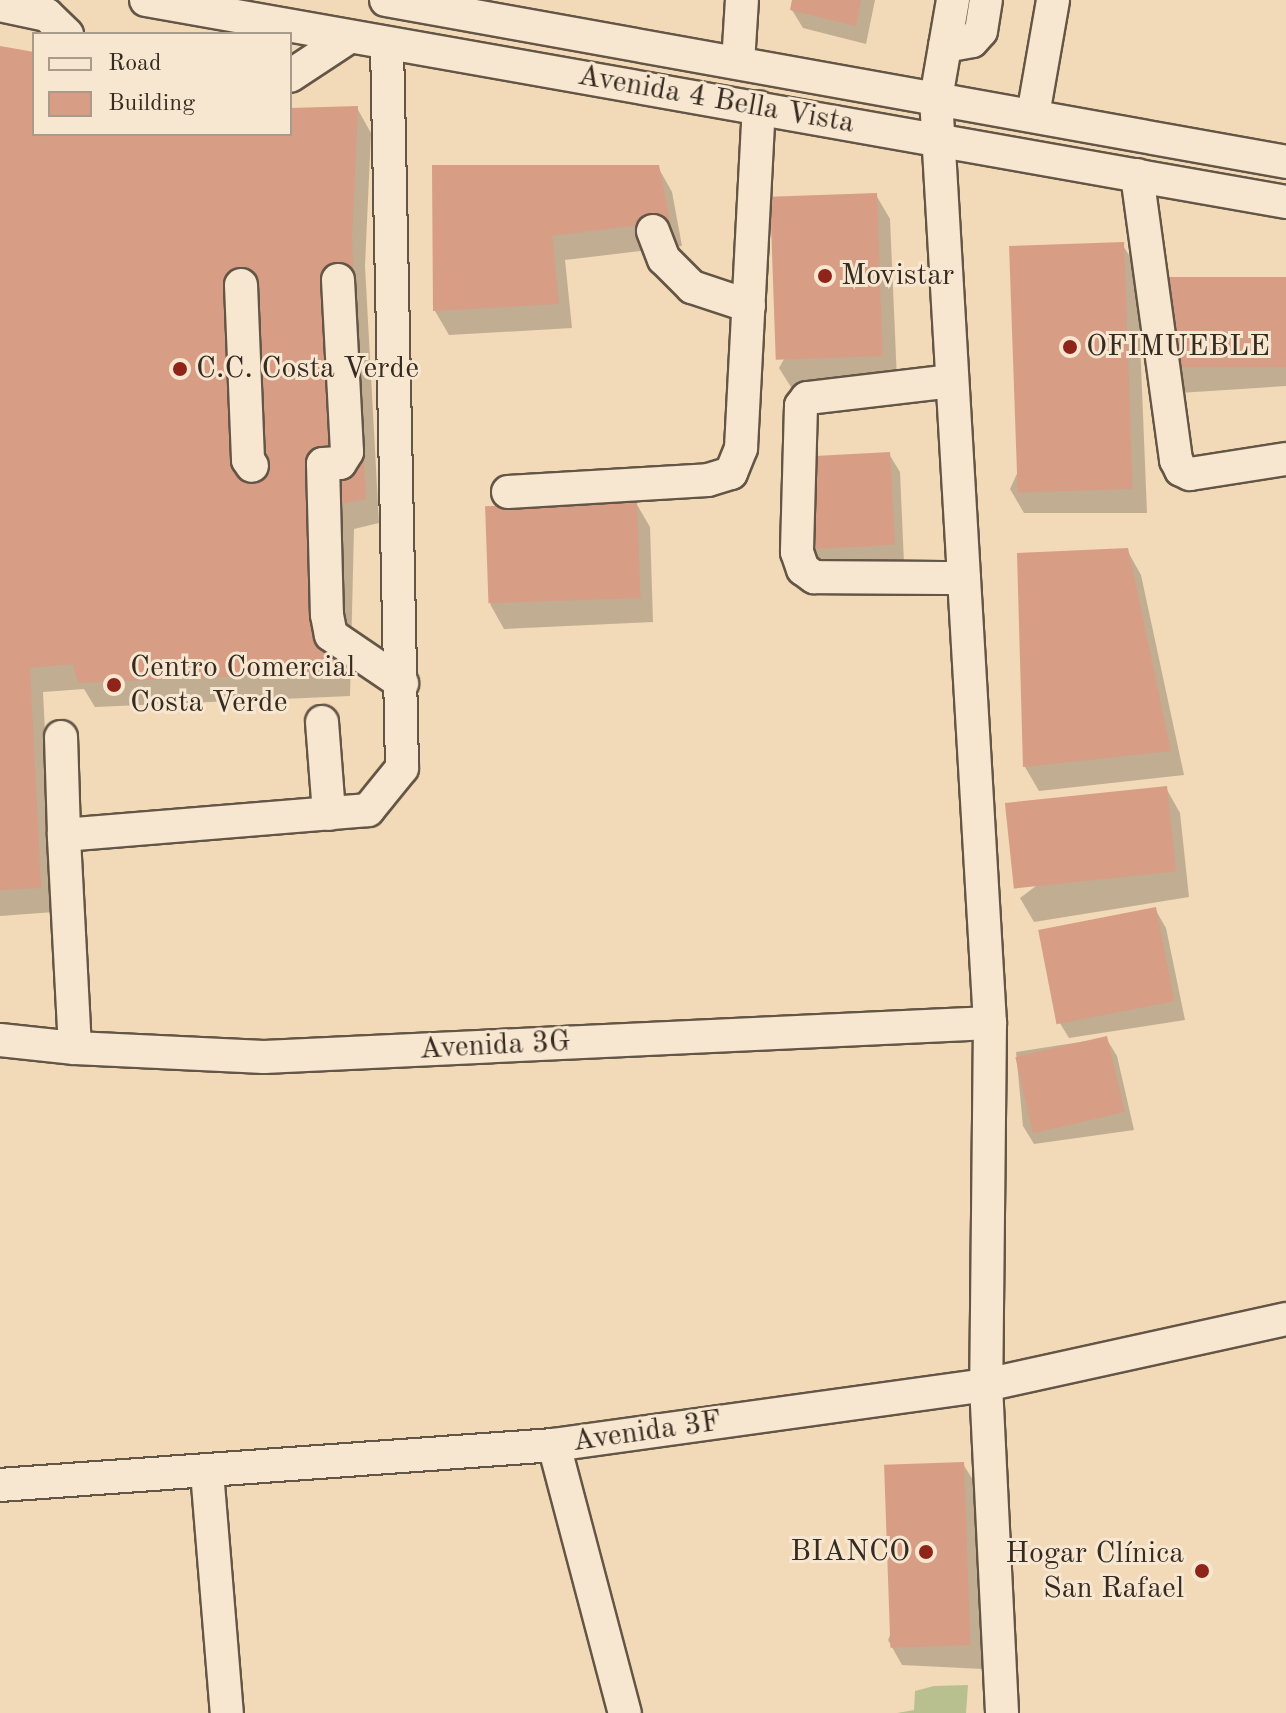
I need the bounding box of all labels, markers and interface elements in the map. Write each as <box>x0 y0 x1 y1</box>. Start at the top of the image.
legend <box>32 32 292 136</box>
text: Road <box>108 52 161 76</box>
street label: Avenida 4 Bella Vista <box>575 58 857 142</box>
text: Building <box>108 92 195 116</box>
place label: Movistar <box>841 258 954 294</box>
marker: Movistar <box>816 267 834 285</box>
place label: OFIMUEBLE <box>1086 329 1270 365</box>
marker: OFIMUEBLE <box>1061 338 1079 356</box>
place label: C.C. Costa Verde <box>196 351 419 387</box>
marker: C.C. Costa Verde <box>171 360 189 378</box>
place label: Centro Comercial Costa Verde <box>130 650 355 720</box>
marker: Centro Comercial Costa Verde <box>105 676 123 694</box>
street label: Avenida 3G <box>418 1024 572 1068</box>
street label: Avenida 3F <box>570 1404 724 1460</box>
place label: BIANCO <box>790 1534 910 1570</box>
place label: Hogar Clínica San Rafael <box>1005 1536 1184 1606</box>
marker: BIANCO <box>917 1543 935 1561</box>
marker: Hogar Clínica San Rafael <box>1191 1560 1213 1582</box>

